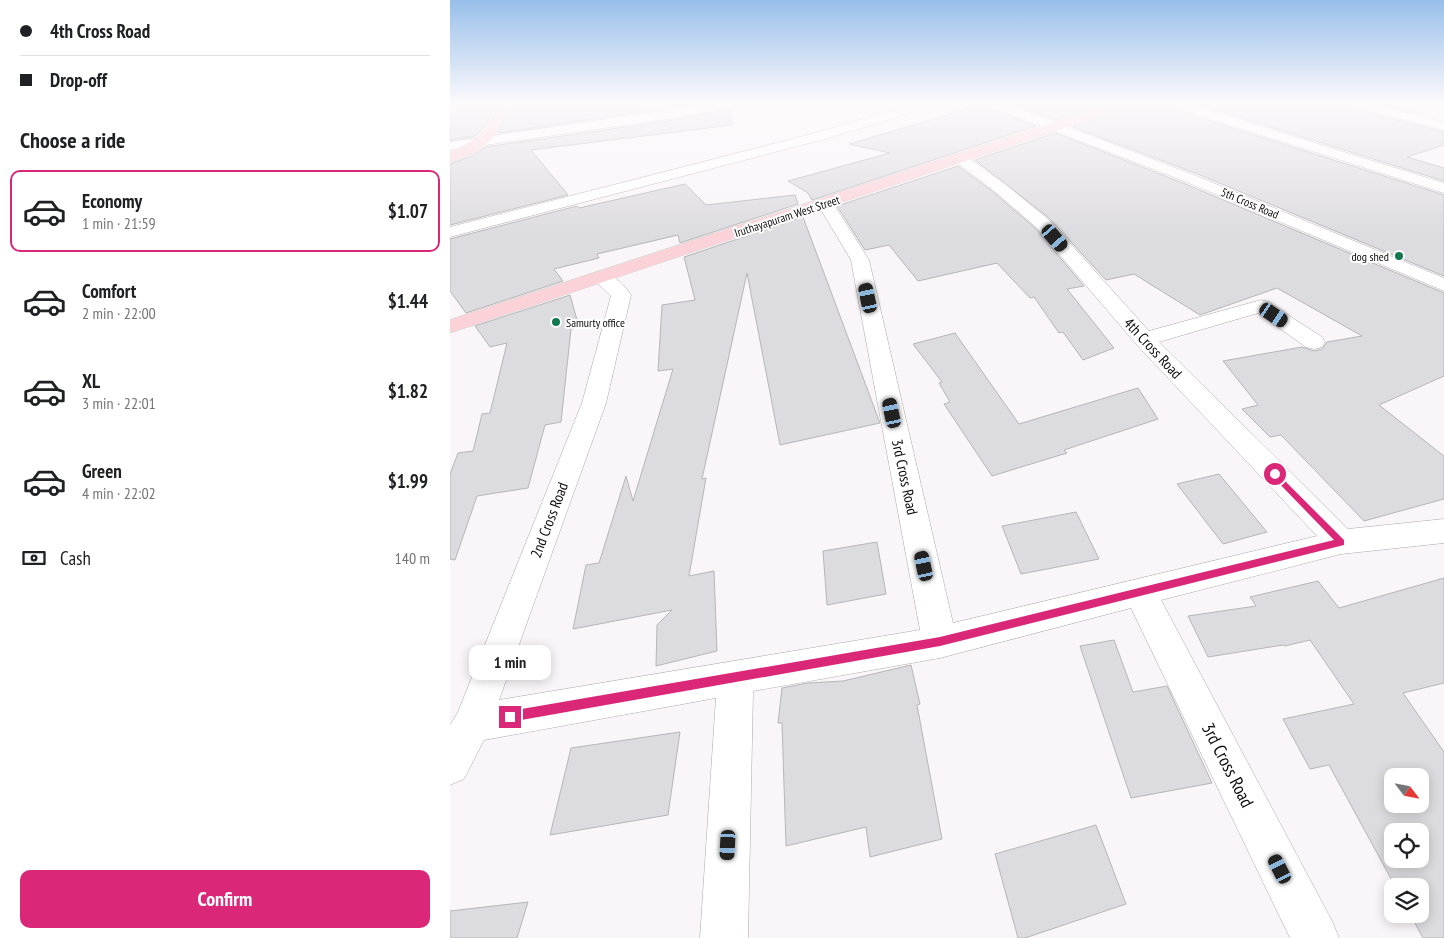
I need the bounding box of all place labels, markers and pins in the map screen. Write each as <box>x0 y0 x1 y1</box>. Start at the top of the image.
place label: dog shed <box>1351 249 1389 264</box>
marker: dog shed <box>1393 250 1405 262</box>
place label: Samurty office <box>566 315 625 330</box>
marker: Samurty office <box>550 316 562 328</box>

